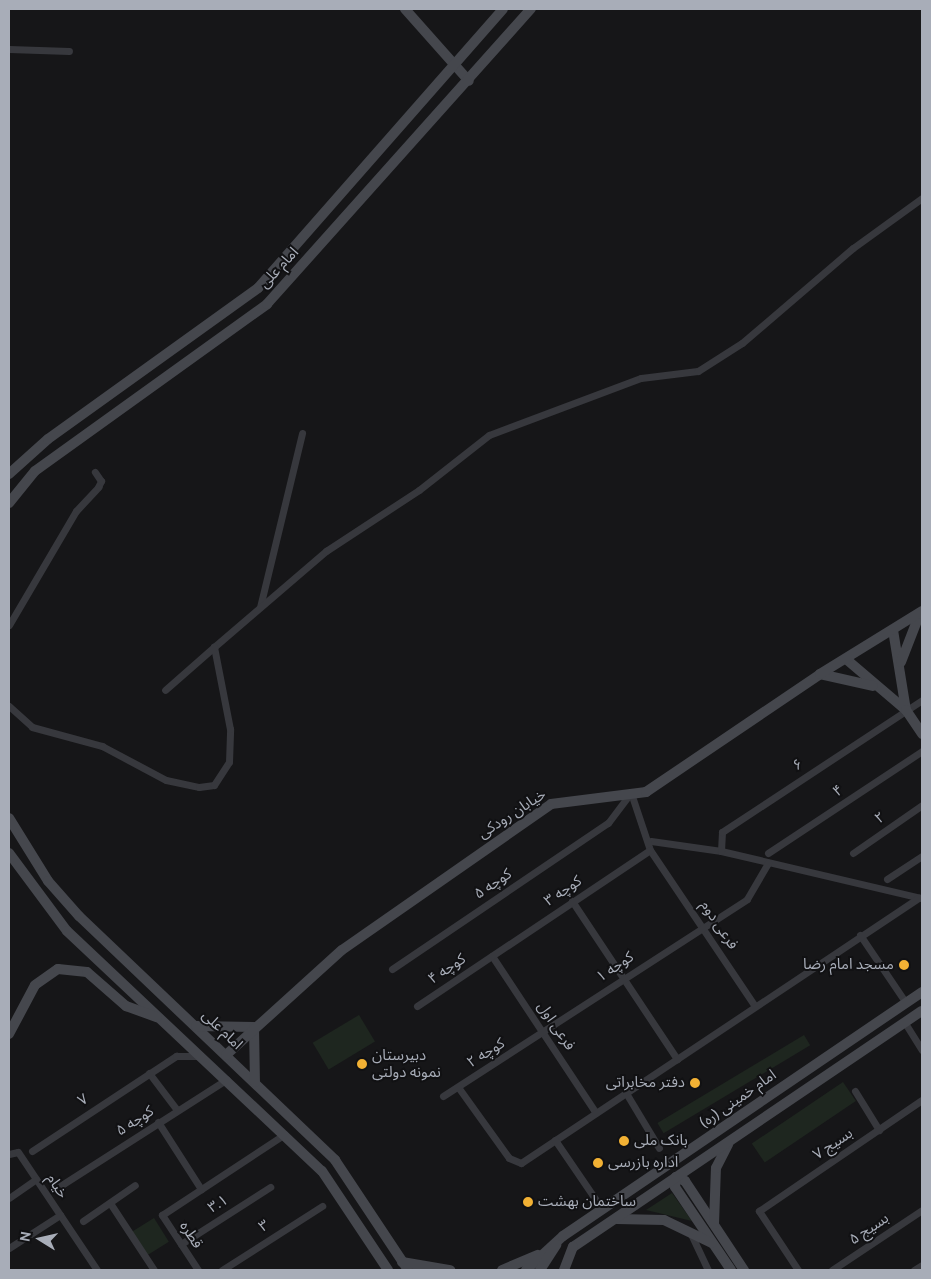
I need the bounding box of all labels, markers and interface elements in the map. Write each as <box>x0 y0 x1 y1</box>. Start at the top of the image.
street label: امام علی <box>256 244 302 292</box>
street label: ۶ <box>790 755 806 775</box>
street label: ۴ <box>829 781 847 801</box>
street label: خیابان رودکی <box>475 785 549 843</box>
street label: ۲ <box>871 808 889 828</box>
street label: کوچه ۵ <box>471 865 515 903</box>
street label: کوچه ۳ <box>541 872 585 910</box>
street label: فرعی دوم <box>696 897 742 953</box>
street label: کوچه ۱ <box>593 948 637 986</box>
street label: کوچه ۴ <box>425 950 469 988</box>
place label: مسجد امام رضا <box>803 956 894 974</box>
marker: مسجد امام رضا <box>898 959 910 971</box>
street label: فرعی اول <box>533 998 579 1054</box>
street label: امام علی <box>198 1006 246 1054</box>
street label: کوچه ۲ <box>464 1034 508 1072</box>
place label: دبیرستان نمونه دولتی <box>372 1046 441 1081</box>
marker: دبیرستان نمونه دولتی <box>356 1058 368 1070</box>
street label: امام خمینی (ره) <box>696 1066 780 1132</box>
place label: دفتر مخابراتی <box>606 1074 685 1092</box>
marker: دفتر مخابراتی <box>689 1077 701 1089</box>
street label: ۷ <box>74 1090 92 1110</box>
street label: کوچه ۵ <box>113 1102 157 1140</box>
street label: بسیج ۷ <box>810 1124 856 1164</box>
place label: بانک ملی <box>634 1132 688 1150</box>
marker: بانک ملی <box>618 1135 630 1147</box>
place label: اداره بازرسی <box>608 1154 678 1172</box>
marker: اداره بازرسی <box>592 1157 604 1169</box>
street label: خیام <box>42 1170 72 1202</box>
street label: ۳.۱ <box>205 1191 231 1217</box>
place label: ساختمان بهشت <box>538 1193 636 1211</box>
marker: ساختمان بهشت <box>522 1196 534 1208</box>
street label: بسیج ۵ <box>846 1209 892 1249</box>
north arrow <box>15 1214 65 1264</box>
street label: ۳ <box>256 1216 272 1236</box>
street label: قطره <box>176 1218 206 1252</box>
text: N <box>16 1230 35 1243</box>

